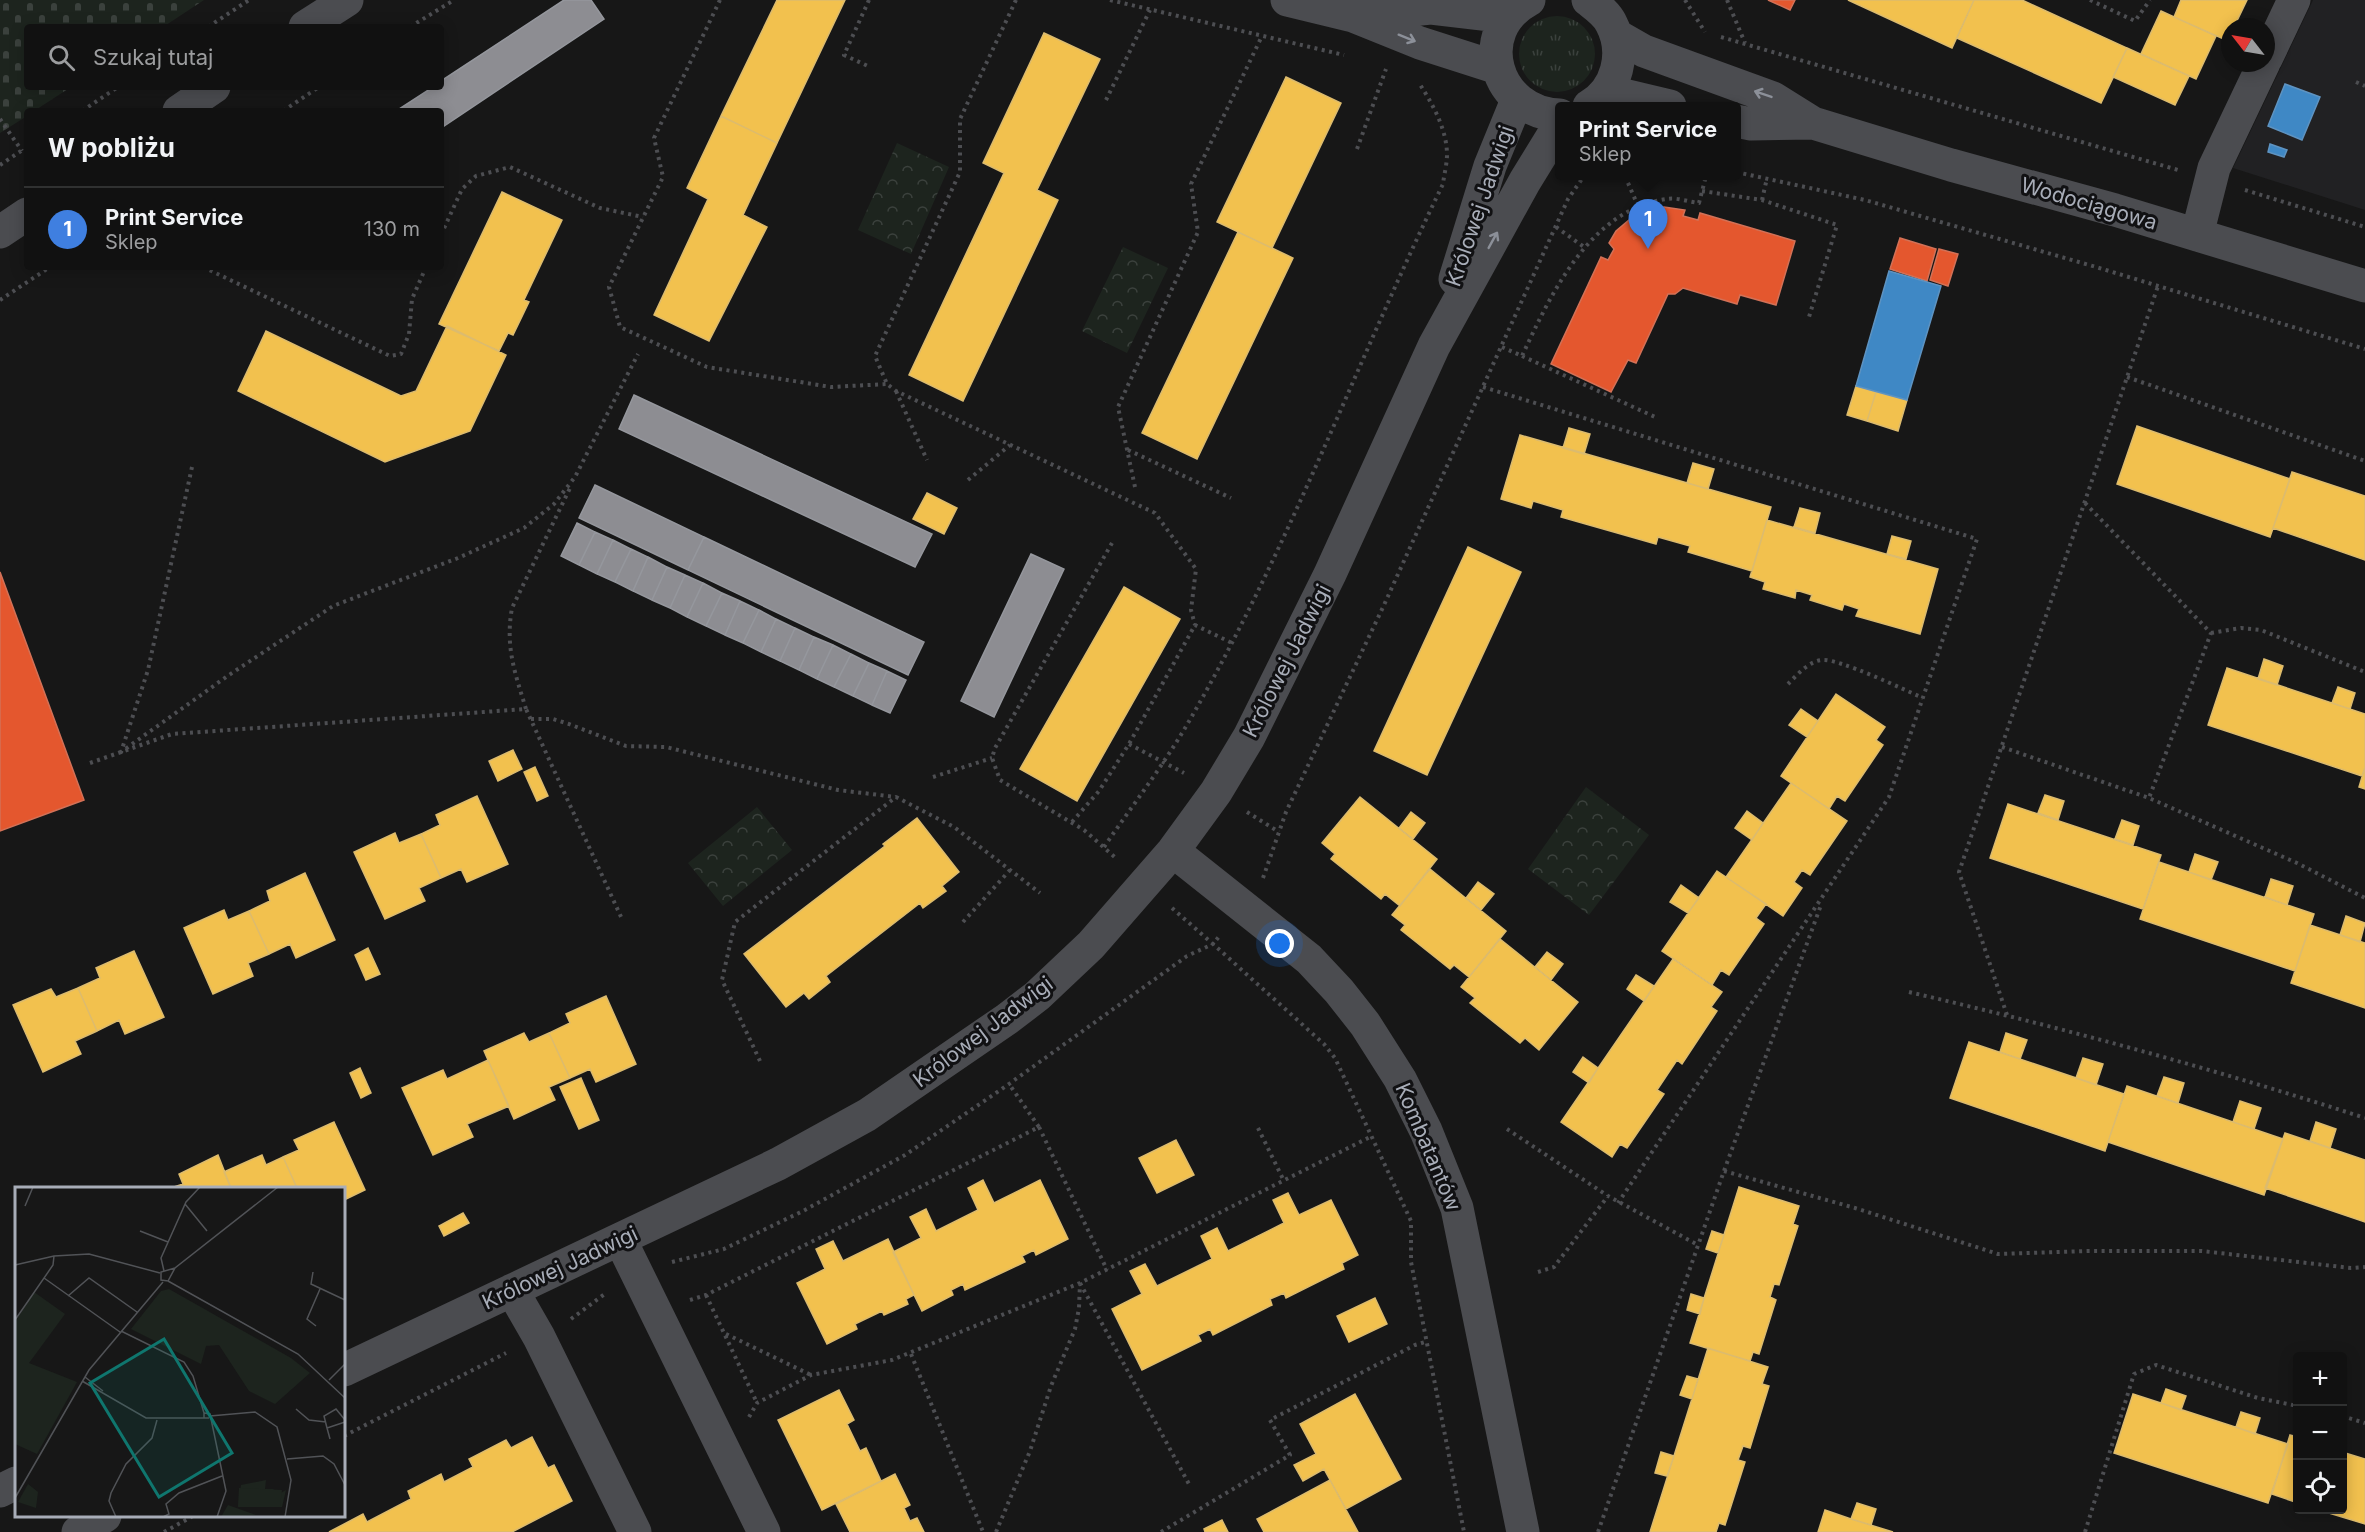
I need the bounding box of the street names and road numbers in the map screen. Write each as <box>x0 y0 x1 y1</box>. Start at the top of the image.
street label: Królowej Jadwigi <box>1440 122 1519 290</box>
street label: Wodociągowa <box>2018 172 2160 235</box>
street label: Królowej Jadwigi <box>1237 580 1336 742</box>
street label: Królowej Jadwigi <box>908 971 1058 1092</box>
street label: Kombatantów <box>1390 1079 1467 1214</box>
street label: Królowej Jadwigi <box>478 1221 641 1314</box>

